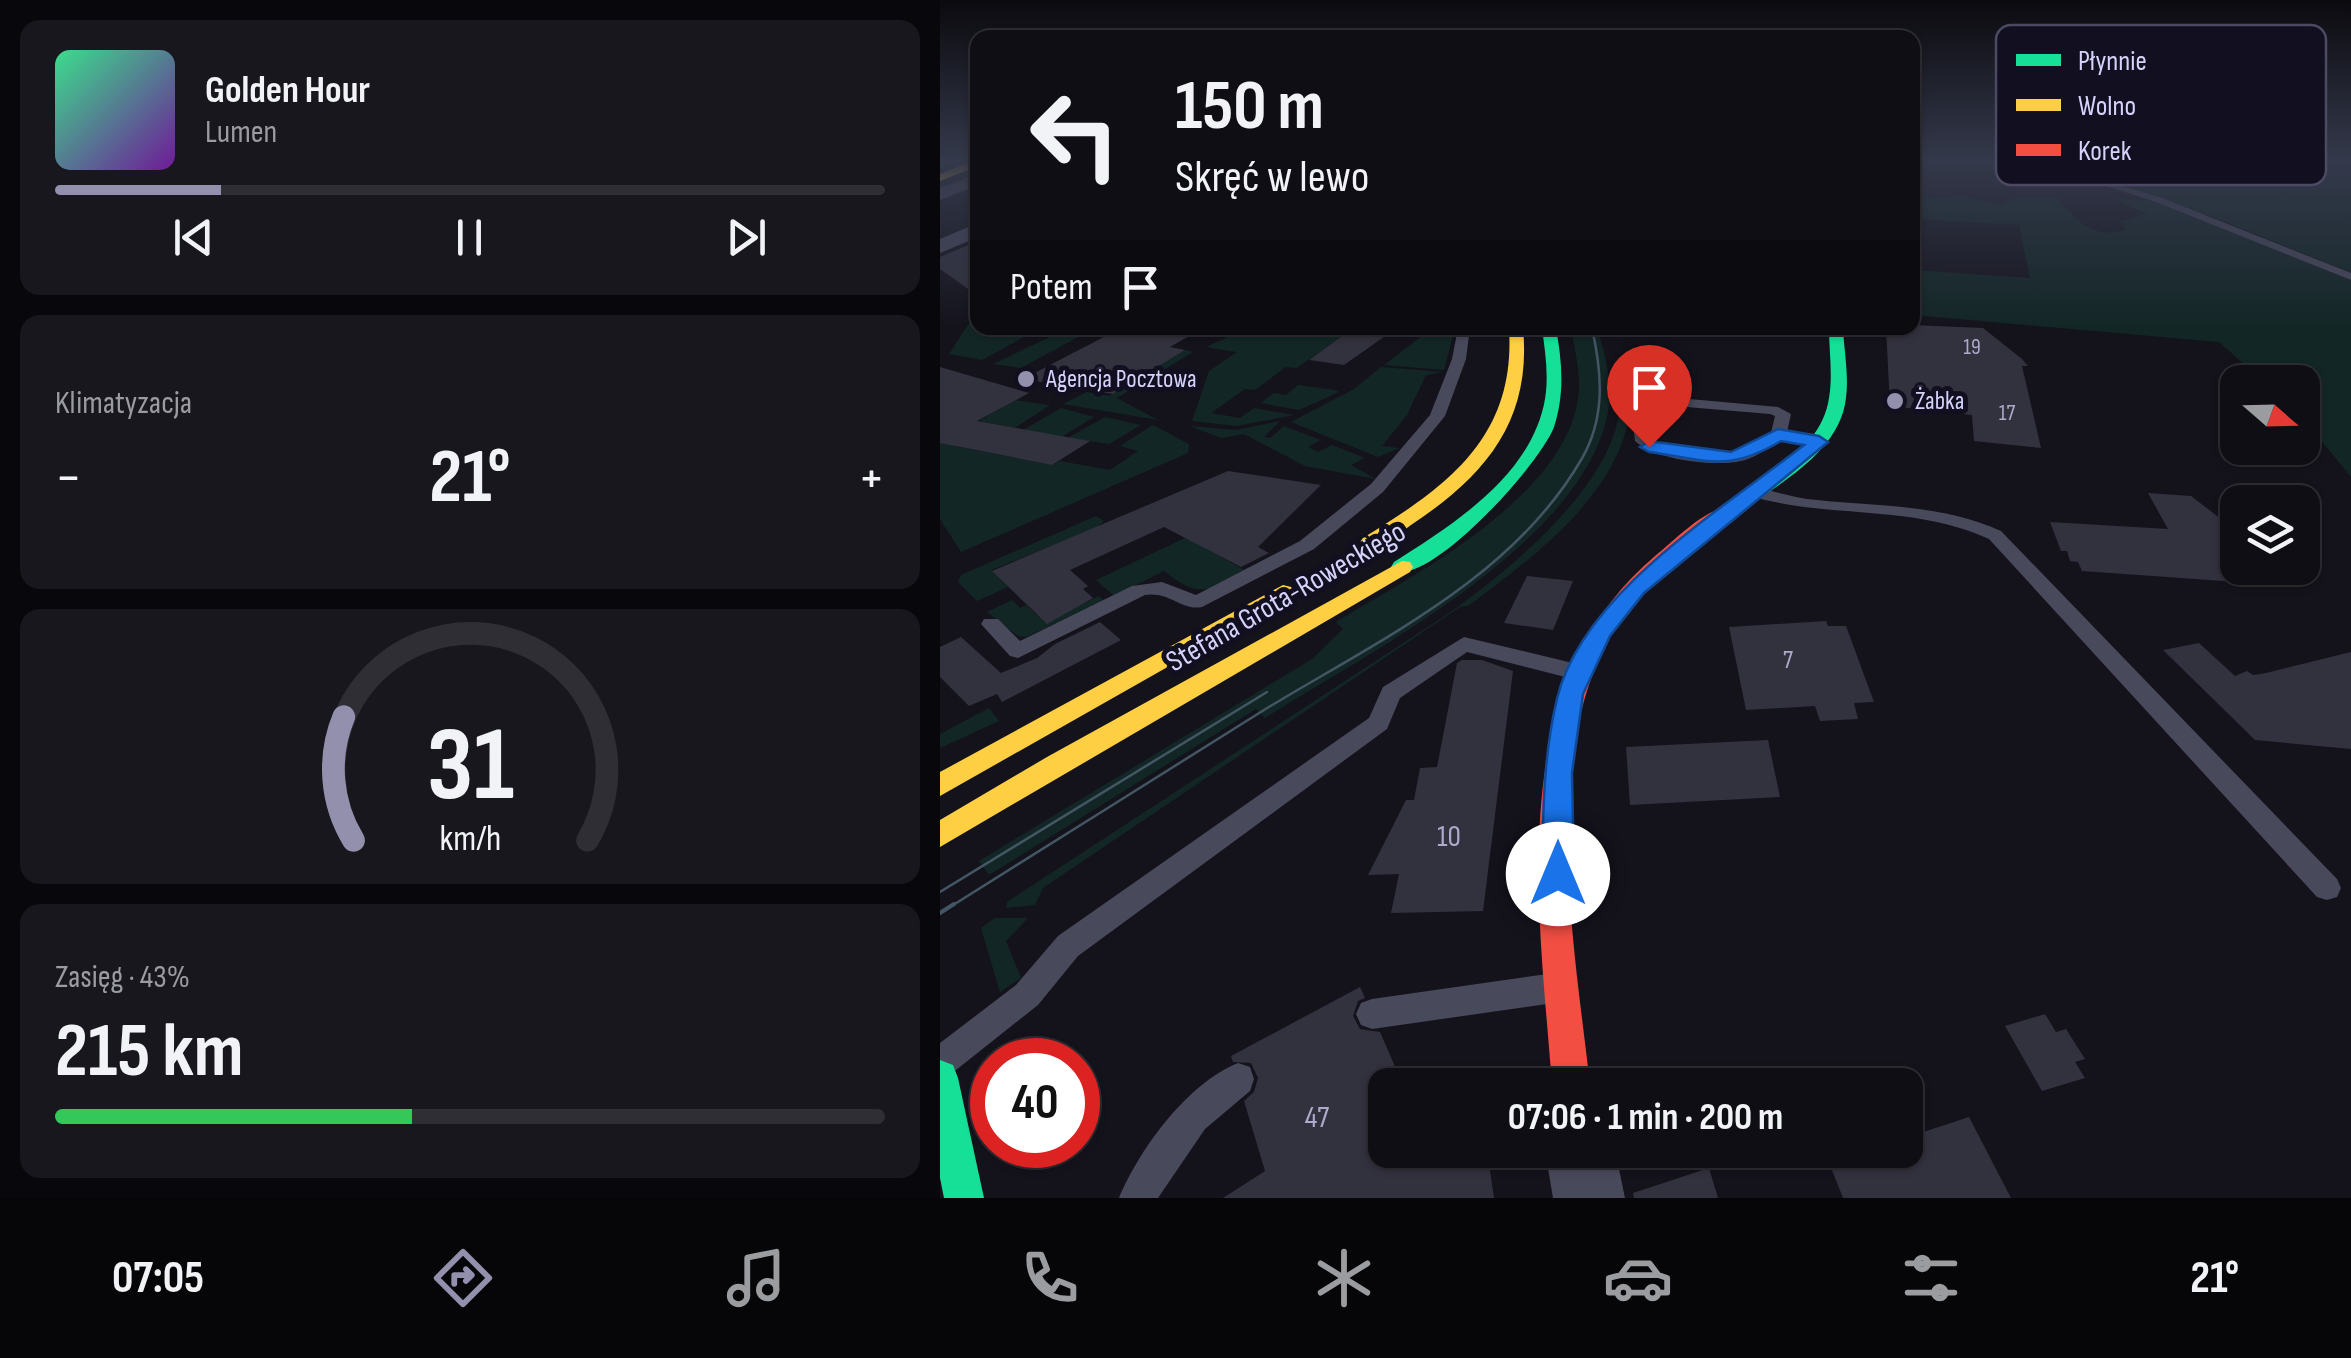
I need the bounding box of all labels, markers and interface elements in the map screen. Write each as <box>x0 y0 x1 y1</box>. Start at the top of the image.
legend <box>1996 25 2326 185</box>
text: Płynnie <box>2078 45 2147 78</box>
text: 150 m <box>1175 65 1324 149</box>
text: Golden Hour <box>205 68 370 113</box>
icon: left <box>1010 70 1140 200</box>
text: Wolno <box>2078 90 2136 123</box>
text: Lumen <box>205 113 277 152</box>
text: Korek <box>2078 135 2132 168</box>
text: Skręć w lewo <box>1175 150 1369 205</box>
icon: previous <box>166 210 221 265</box>
icon: pause <box>442 210 497 265</box>
icon: next <box>719 210 774 265</box>
icon: arrive <box>1113 260 1168 315</box>
text: Potem <box>1010 265 1093 310</box>
house number: 19 <box>1963 334 1981 361</box>
pin <box>1607 345 1692 448</box>
icon: arrive <box>1622 360 1677 415</box>
place label: Agencja Pocztowa <box>1045 364 1197 395</box>
north arrow <box>2220 365 2320 465</box>
map controls <box>2220 365 2320 585</box>
marker: Agencja Pocztowa <box>1015 368 1037 390</box>
text: Klimatyzacja <box>55 384 192 423</box>
place label: Żabka <box>1915 386 1964 417</box>
marker: Żabka <box>1884 390 1906 412</box>
house number: 17 <box>1999 400 2015 427</box>
text: 21° <box>429 433 511 524</box>
text: − <box>55 445 82 512</box>
text: + <box>858 445 885 512</box>
button: layers <box>2220 485 2320 585</box>
street label: Stefana Grota-Roweckiego <box>1160 514 1412 680</box>
house number: 7 <box>1783 645 1793 676</box>
text: 31 <box>426 704 514 829</box>
text: km/h <box>439 818 501 861</box>
house number: 10 <box>1437 819 1461 855</box>
position arrow <box>1506 822 1610 926</box>
text: Zasięg · 43% <box>55 958 190 997</box>
text: 215 km <box>55 1007 244 1098</box>
speed limit sign: 40 <box>970 1038 1100 1168</box>
text: 07:06 · 1 min · 200 m <box>1508 1095 1783 1140</box>
house number: 47 <box>1305 1100 1329 1136</box>
icon: directions <box>428 1243 498 1313</box>
icon: music <box>721 1243 791 1313</box>
icon: phone <box>1015 1243 1085 1313</box>
icon: climate <box>1309 1243 1379 1313</box>
icon: car <box>1603 1243 1673 1313</box>
icon: filters <box>1896 1243 1966 1313</box>
text: 07:05 <box>112 1251 204 1306</box>
text: 21° <box>2190 1251 2239 1306</box>

